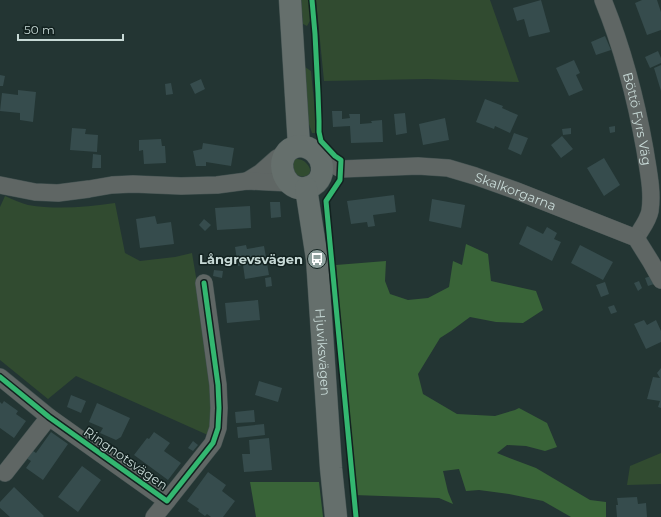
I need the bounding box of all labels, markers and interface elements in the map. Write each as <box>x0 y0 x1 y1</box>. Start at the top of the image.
scale bar <box>18 16 123 42</box>
text: 50 m <box>24 22 55 37</box>
street label: Böttö Fyrs Väg <box>620 70 655 166</box>
street label: Skalkorgarna <box>473 169 559 214</box>
bus stop icon: Långrevsvägen <box>306 248 328 270</box>
place label: Långrevsvägen <box>199 251 303 267</box>
street label: Hjuviksvägen <box>312 308 334 396</box>
street label: Ringnotsvägen <box>81 423 171 493</box>

